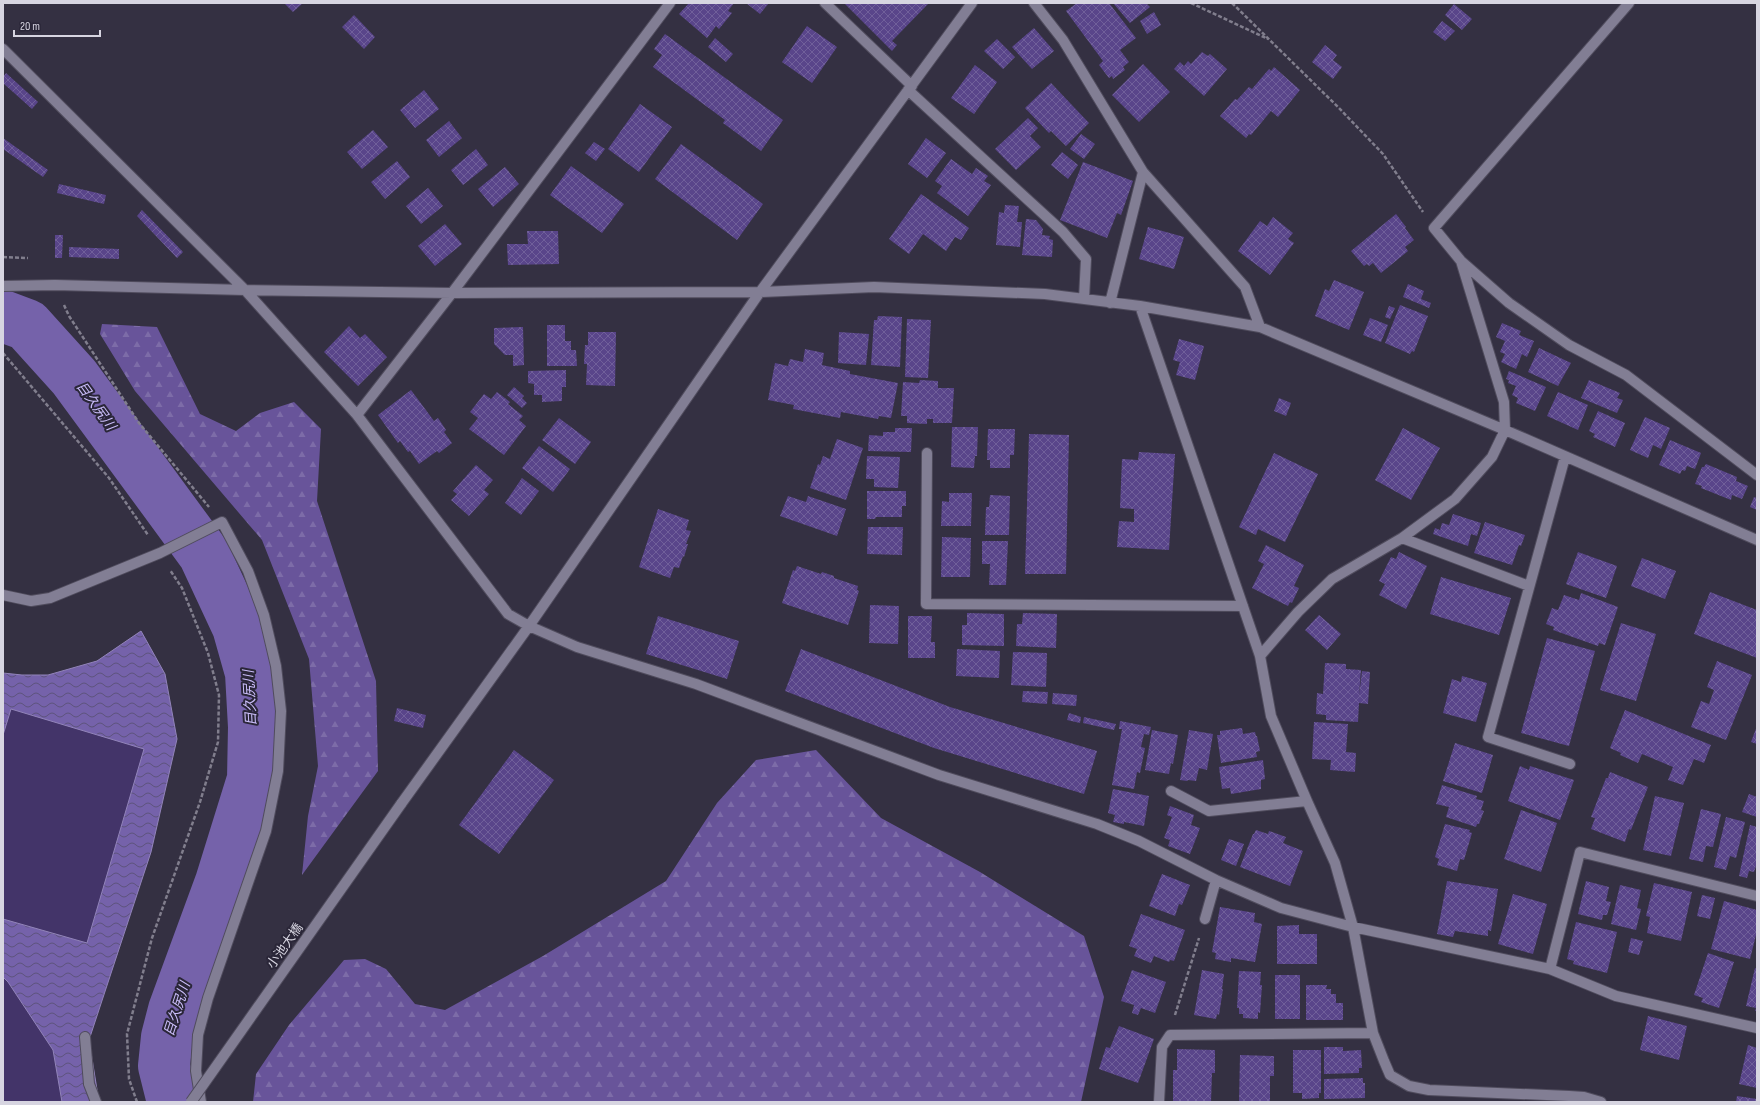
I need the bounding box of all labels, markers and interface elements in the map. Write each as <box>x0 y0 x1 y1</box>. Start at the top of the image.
scale bar <box>14 12 100 38</box>
text: 20 m <box>20 19 40 34</box>
water label: 目久尻川 <box>73 378 121 435</box>
water label: 目久尻川 <box>240 668 260 726</box>
street label: 小池大橋 <box>264 920 306 972</box>
water label: 目久尻川 <box>160 978 194 1038</box>

